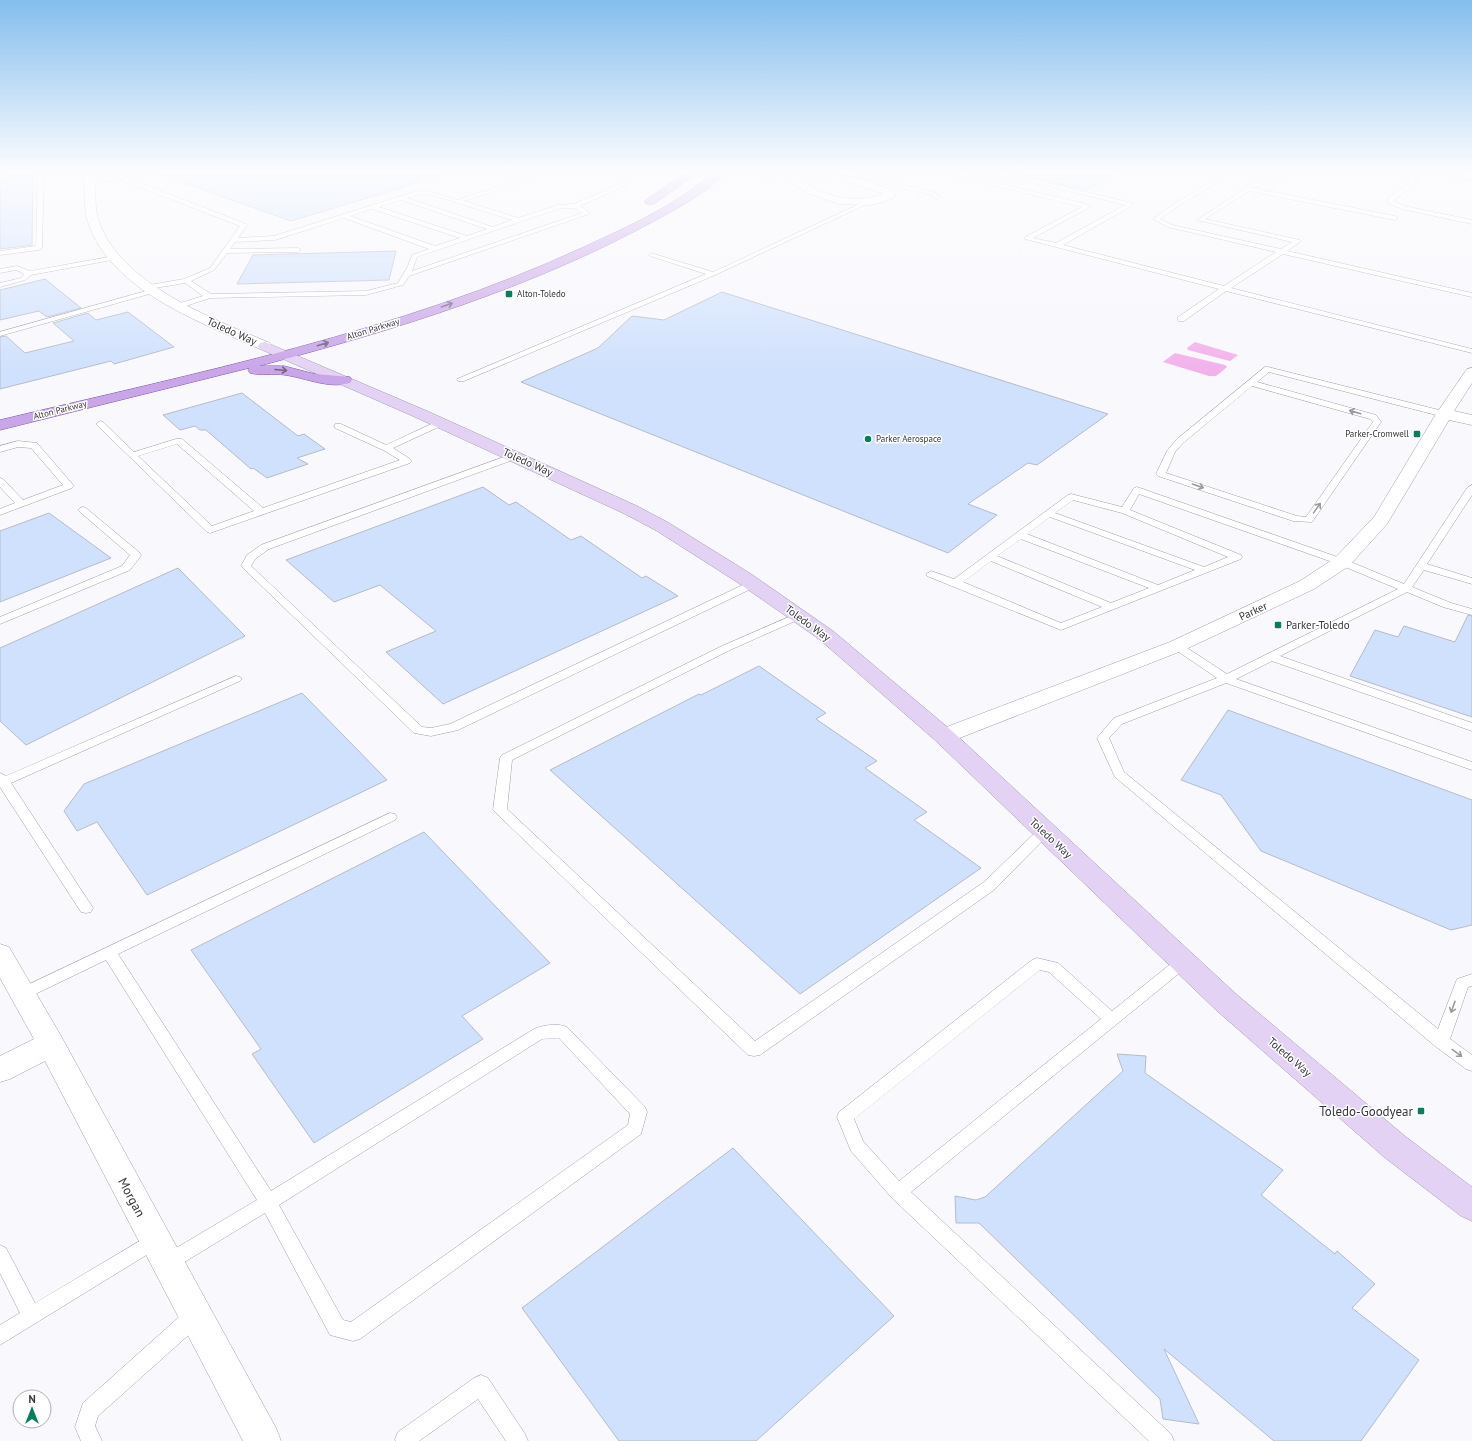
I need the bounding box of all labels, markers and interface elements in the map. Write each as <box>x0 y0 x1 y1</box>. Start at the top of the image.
place label: Alton-Toledo <box>517 288 566 299</box>
marker: Alton-Toledo <box>504 289 514 299</box>
one-way arrow <box>441 301 453 309</box>
street label: Toledo Way <box>205 314 260 349</box>
street label: Alton Parkway <box>345 315 401 342</box>
one-way arrow <box>316 340 329 347</box>
one-way arrow <box>274 366 287 374</box>
street label: Alton Parkway <box>32 397 89 421</box>
one-way arrow <box>1349 408 1362 415</box>
place label: Parker-Cromwell <box>1345 428 1409 439</box>
marker: Parker-Cromwell <box>1412 429 1422 439</box>
place label: Parker Aerospace <box>876 433 942 444</box>
marker: Parker Aerospace <box>863 434 873 444</box>
street label: Toledo Way <box>501 445 556 480</box>
one-way arrow <box>1192 483 1204 491</box>
one-way arrow <box>1313 503 1321 514</box>
street label: Parker <box>1237 598 1270 624</box>
street label: Toledo Way <box>782 602 834 645</box>
place label: Parker-Toledo <box>1286 618 1350 632</box>
marker: Parker-Toledo <box>1273 620 1283 630</box>
street label: Toledo Way <box>1027 815 1076 862</box>
one-way arrow <box>1449 1001 1457 1013</box>
street label: Toledo Way <box>1265 1034 1315 1080</box>
one-way arrow <box>1451 1049 1462 1057</box>
place label: Toledo-Goodyear <box>1319 1103 1414 1120</box>
marker: Toledo-Goodyear <box>1416 1106 1426 1116</box>
street label: Morgan <box>114 1175 149 1220</box>
north arrow <box>12 1389 52 1429</box>
text: N <box>28 1392 36 1406</box>

